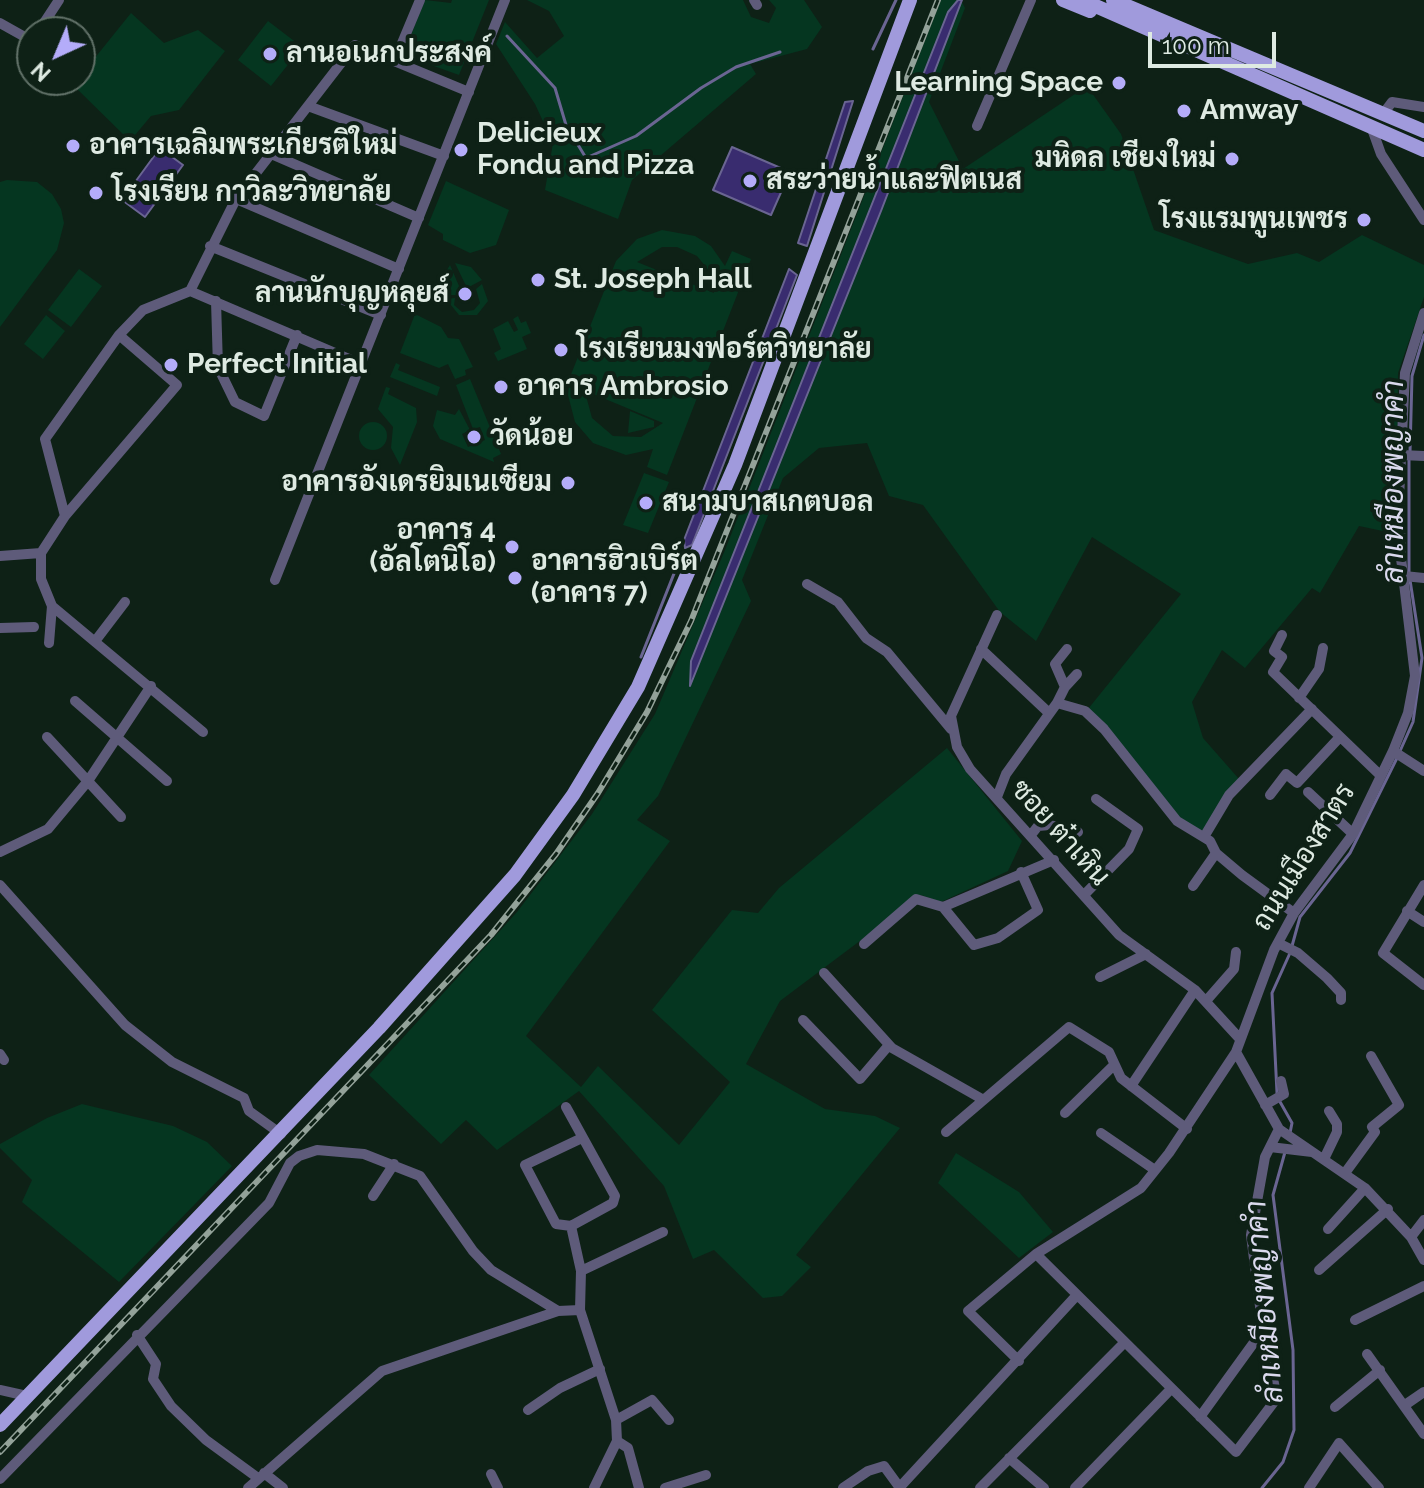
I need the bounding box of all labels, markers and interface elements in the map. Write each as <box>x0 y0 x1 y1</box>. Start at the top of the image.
north arrow <box>16 16 96 96</box>
scale bar <box>1152 16 1280 66</box>
text: 100 m <box>1162 31 1230 60</box>
place label: ลานอเนกประสงค์ <box>286 37 492 71</box>
marker: ลานอเนกประสงค์ <box>261 45 279 63</box>
text: N <box>26 57 56 87</box>
place label: Learning Space <box>894 66 1103 100</box>
marker: Learning Space <box>1110 74 1128 92</box>
place label: Amway <box>1200 94 1299 128</box>
marker: Amway <box>1175 102 1193 120</box>
place label: Delicieux Fondu and Pizza <box>477 117 694 183</box>
place label: อาคารเฉลิมพระเกียรติใหม่ <box>89 129 397 163</box>
marker: อาคารเฉลิมพระเกียรติใหม่ <box>64 137 82 155</box>
marker: Delicieux Fondu and Pizza <box>452 141 470 159</box>
place label: มหิดล เชียงใหม่ <box>1035 142 1216 176</box>
marker: มหิดล เชียงใหม่ <box>1223 150 1241 168</box>
place label: สระว่ายน้ำและฟิตเนส <box>766 164 1022 198</box>
marker: สระว่ายน้ำและฟิตเนส <box>741 172 759 190</box>
place label: โรงเรียน กาวิละวิทยาลัย <box>112 176 391 210</box>
marker: โรงเรียน กาวิละวิทยาลัย <box>87 184 105 202</box>
place label: โรงแรมพูนเพชร <box>1159 203 1348 237</box>
marker: โรงแรมพูนเพชร <box>1355 211 1373 229</box>
place label: St. Joseph Hall <box>554 263 752 297</box>
marker: St. Joseph Hall <box>529 271 547 289</box>
place label: ลานนักบุญหลุยส์ <box>255 277 449 311</box>
marker: ลานนักบุญหลุยส์ <box>456 285 474 303</box>
place label: โรงเรียนมงฟอร์ตวิทยาลัย <box>577 333 872 367</box>
marker: โรงเรียนมงฟอร์ตวิทยาลัย <box>552 341 570 359</box>
place label: Perfect Initial <box>187 348 367 382</box>
marker: Perfect Initial <box>162 356 180 374</box>
place label: อาคาร Ambrosio <box>517 370 729 404</box>
marker: อาคาร Ambrosio <box>492 378 510 396</box>
water label: ลำเหมืองพญาคำ <box>1376 380 1412 584</box>
place label: วัดน้อย <box>490 420 574 454</box>
marker: วัดน้อย <box>465 428 483 446</box>
place label: อาคารอังเดรยิมเนเซียม <box>281 466 552 500</box>
marker: อาคารอังเดรยิมเนเซียม <box>559 474 577 492</box>
place label: สนามบาสเกตบอล <box>662 486 874 520</box>
marker: สนามบาสเกตบอล <box>637 494 655 512</box>
place label: อาคาร 4 (อัลโตนิโอ) <box>370 514 496 580</box>
marker: อาคาร 4 (อัลโตนิโอ) <box>503 538 521 556</box>
place label: อาคารฮิวเบิร์ต (อาคาร 7) <box>531 545 698 611</box>
marker: อาคารฮิวเบิร์ต (อาคาร 7) <box>506 569 524 587</box>
street label: ซอย ต๋าเหิน <box>1003 773 1117 893</box>
street label: ถนนเมืองสาตร <box>1245 777 1363 937</box>
water label: ลำเหมืองพญาคำ <box>1238 1199 1292 1405</box>

